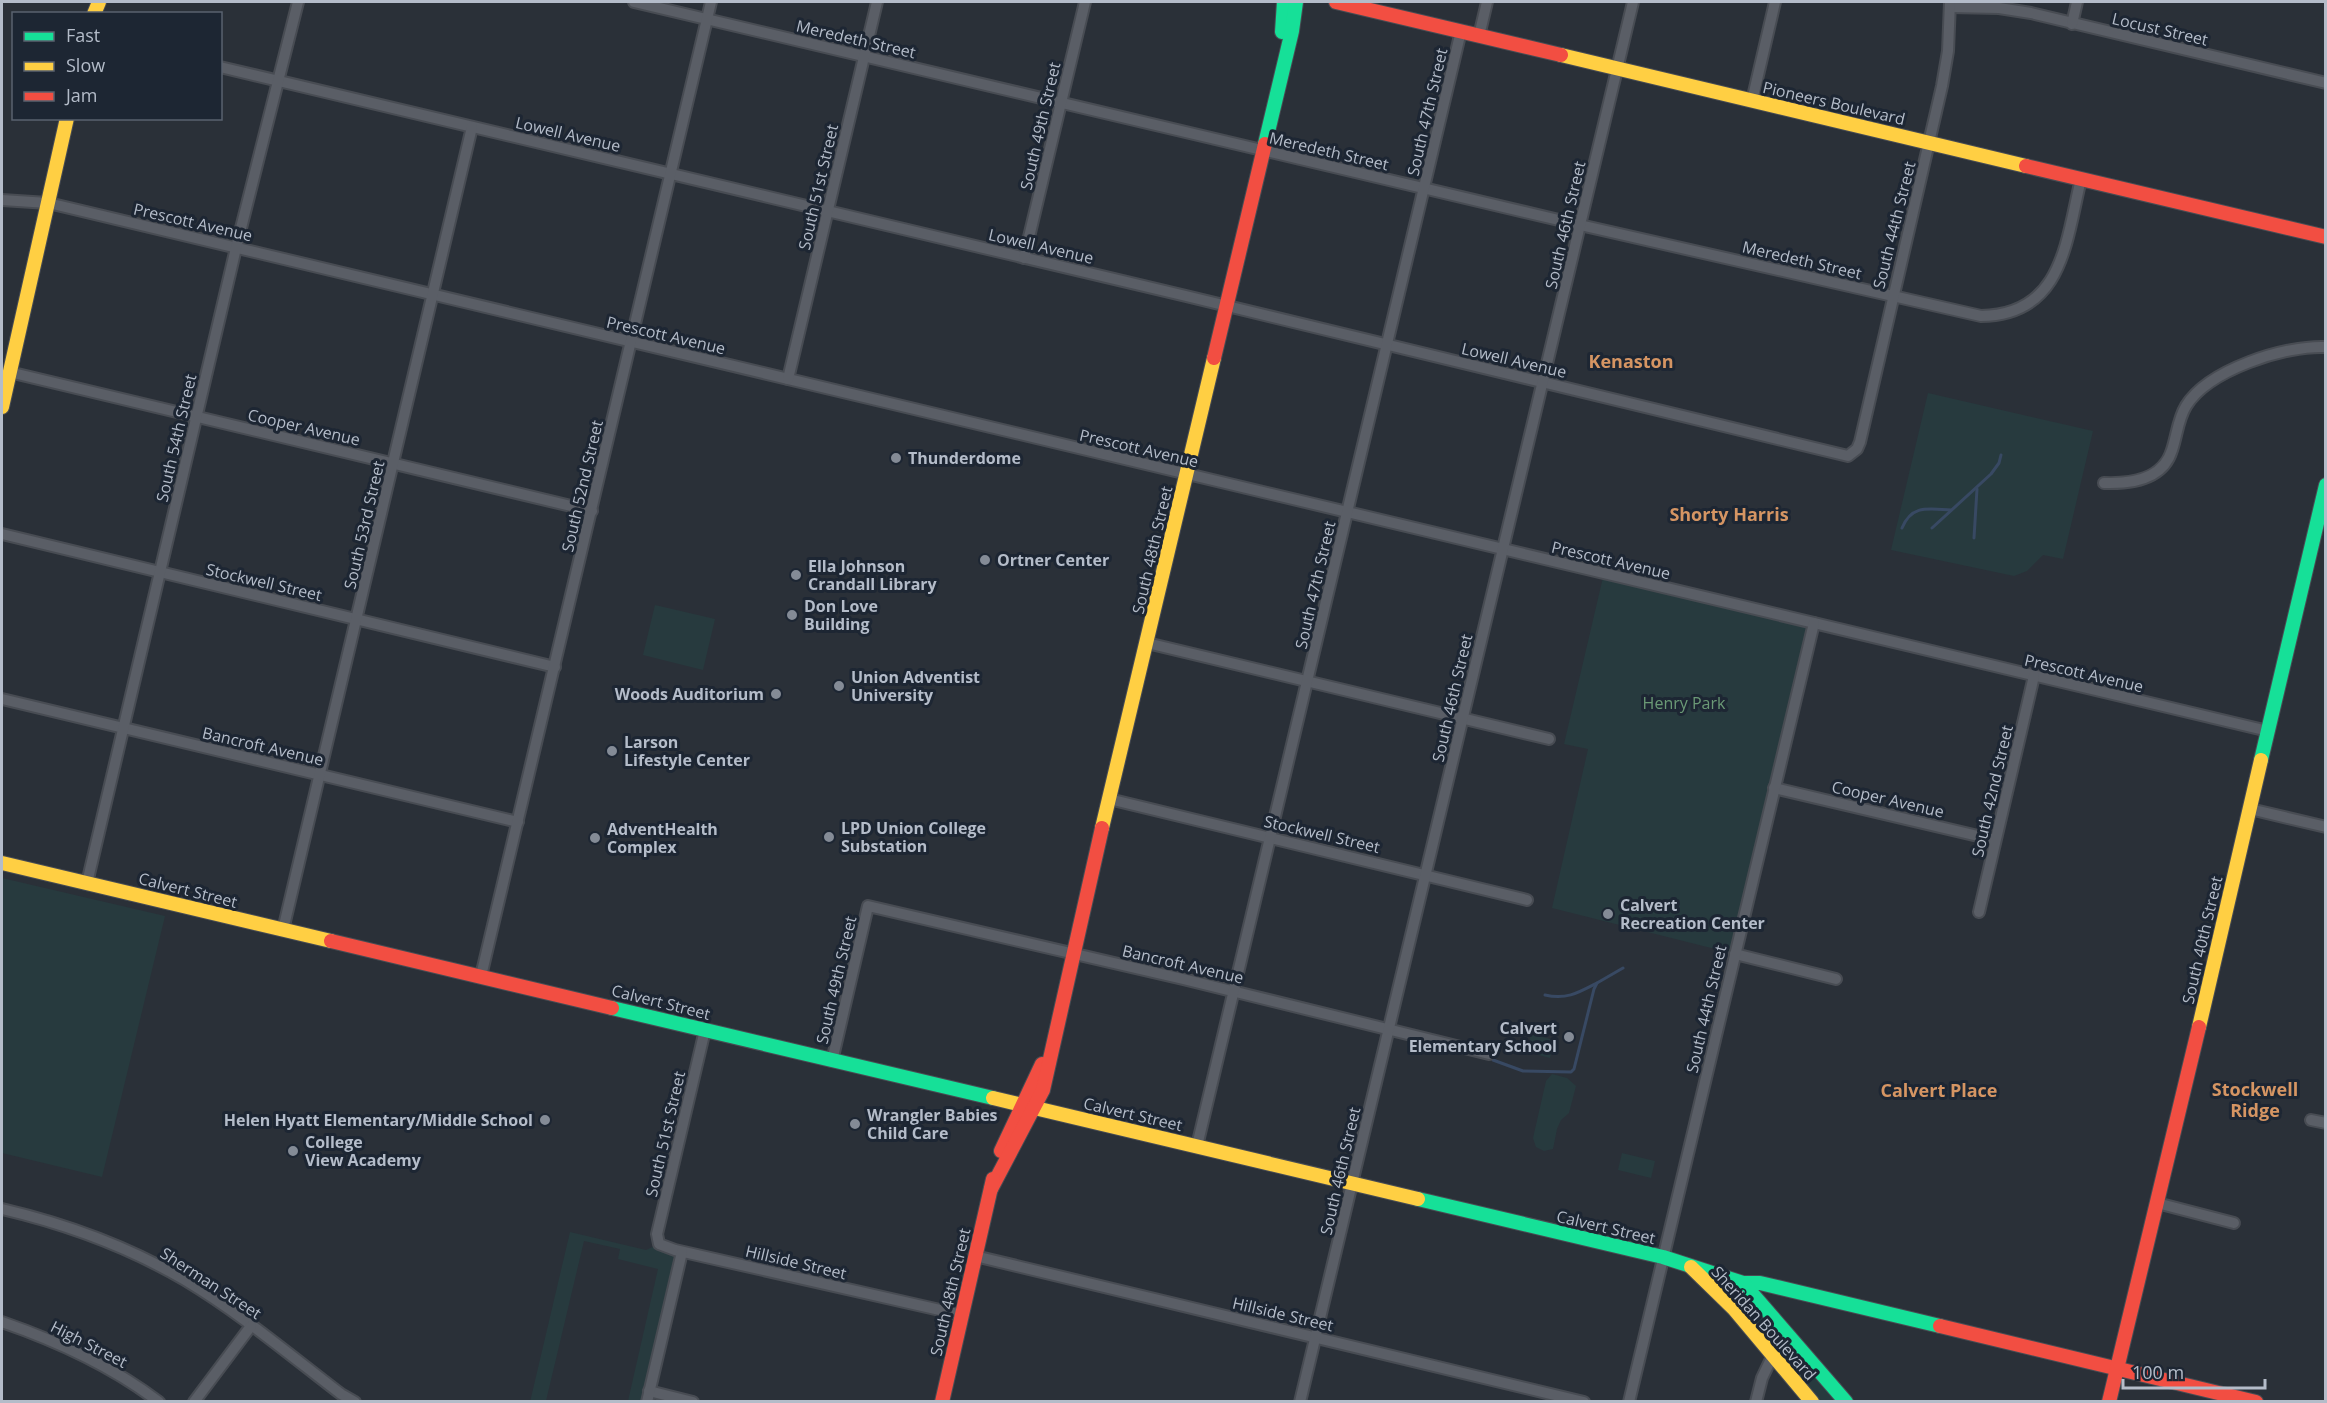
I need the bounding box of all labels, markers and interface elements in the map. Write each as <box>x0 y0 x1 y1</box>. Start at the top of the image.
street label: Locust Street <box>2110 7 2210 51</box>
legend <box>12 12 222 120</box>
street label: Meredeth Street <box>794 15 918 64</box>
text: Fast <box>66 23 100 47</box>
street label: South 47th Street <box>1402 46 1452 178</box>
text: Slow <box>66 53 105 77</box>
street label: South 49th Street <box>1015 60 1065 192</box>
street label: Pioneers Boulevard <box>1761 76 1907 130</box>
text: Jam <box>64 83 98 107</box>
street label: Lowell Avenue <box>513 111 623 157</box>
street label: South 51st Street <box>793 122 843 252</box>
street label: Meredeth Street <box>1267 127 1391 176</box>
street label: South 46th Street <box>1540 159 1590 291</box>
street label: South 44th Street <box>1868 159 1921 291</box>
street label: Prescott Avenue <box>131 198 255 246</box>
street label: Lowell Avenue <box>986 223 1096 269</box>
street label: Meredeth Street <box>1740 236 1864 285</box>
street label: Prescott Avenue <box>604 311 728 359</box>
street label: Lowell Avenue <box>1459 337 1569 383</box>
district label: Kenaston <box>1588 349 1674 373</box>
street label: South 54th Street <box>151 372 201 504</box>
street label: Cooper Avenue <box>246 403 362 451</box>
street label: South 52nd Street <box>556 418 608 554</box>
street label: Prescott Avenue <box>1077 424 1201 472</box>
place label: Thunderdome <box>908 447 1021 469</box>
marker: Thunderdome <box>889 451 903 465</box>
street label: South 53rd Street <box>339 458 390 591</box>
street label: South 48th Street <box>1127 484 1177 616</box>
district label: Shorty Harris <box>1669 502 1789 526</box>
street label: South 47th Street <box>1290 519 1340 651</box>
street label: Prescott Avenue <box>1549 536 1673 584</box>
place label: Ortner Center <box>997 549 1109 571</box>
marker: Ortner Center <box>978 553 992 567</box>
place label: Ella Johnson Crandall Library <box>808 555 938 595</box>
street label: Stockwell Street <box>204 558 324 606</box>
marker: Ella Johnson Crandall Library <box>789 568 803 582</box>
place label: Don Love Building <box>804 595 878 635</box>
marker: Don Love Building <box>785 608 799 622</box>
street label: South 46th Street <box>1427 632 1477 764</box>
street label: Prescott Avenue <box>2022 649 2146 697</box>
place label: Union Adventist University <box>851 666 980 706</box>
marker: Union Adventist University <box>832 679 846 693</box>
place label: Woods Auditorium <box>615 683 764 705</box>
marker: Woods Auditorium <box>769 687 783 701</box>
park label: Henry Park <box>1643 692 1726 714</box>
street label: Bancroft Avenue <box>200 721 326 771</box>
street label: South 42nd Street <box>1966 723 2018 859</box>
place label: Larson Lifestyle Center <box>624 731 750 771</box>
marker: Larson Lifestyle Center <box>605 744 619 758</box>
street label: Cooper Avenue <box>1830 775 1946 823</box>
street label: Stockwell Street <box>1262 810 1382 858</box>
place label: LPD Union College Substation <box>841 817 986 857</box>
place label: AdventHealth Complex <box>607 818 718 858</box>
marker: LPD Union College Substation <box>822 830 836 844</box>
marker: AdventHealth Complex <box>588 831 602 845</box>
street label: Calvert Street <box>136 867 240 913</box>
street label: South 40th Street <box>2177 874 2227 1006</box>
place label: Calvert Recreation Center <box>1620 894 1765 934</box>
marker: Calvert Recreation Center <box>1601 907 1615 921</box>
street label: South 49th Street <box>811 914 861 1046</box>
street label: Bancroft Avenue <box>1120 939 1246 989</box>
street label: South 44th Street <box>1681 943 1731 1075</box>
street label: Calvert Street <box>609 979 713 1025</box>
place label: Calvert Elementary School <box>1409 1017 1557 1057</box>
marker: Calvert Elementary School <box>1562 1030 1576 1044</box>
street label: South 51st Street <box>640 1069 690 1199</box>
district label: Stockwell Ridge <box>2212 1077 2298 1122</box>
district label: Calvert Place <box>1881 1078 1997 1102</box>
street label: Calvert Street <box>1081 1092 1185 1136</box>
place label: Wrangler Babies Child Care <box>867 1104 998 1144</box>
street label: South 46th Street <box>1315 1105 1365 1237</box>
place label: Helen Hyatt Elementary/Middle School <box>224 1109 533 1131</box>
marker: Helen Hyatt Elementary/Middle School <box>538 1113 552 1127</box>
marker: Wrangler Babies Child Care <box>848 1117 862 1131</box>
place label: College View Academy <box>305 1131 422 1171</box>
marker: College View Academy <box>286 1144 300 1158</box>
street label: Calvert Street <box>1554 1205 1658 1249</box>
street label: South 48th Street <box>925 1226 975 1358</box>
street label: Hillside Street <box>743 1240 849 1284</box>
street label: Sherman Street <box>156 1242 266 1324</box>
street label: Sheridan Boulevard <box>1707 1261 1821 1385</box>
street label: Hillside Street <box>1230 1292 1336 1336</box>
street label: High Street <box>47 1315 131 1373</box>
scale bar <box>2123 1352 2266 1390</box>
text: 100 m <box>2132 1360 2184 1384</box>

